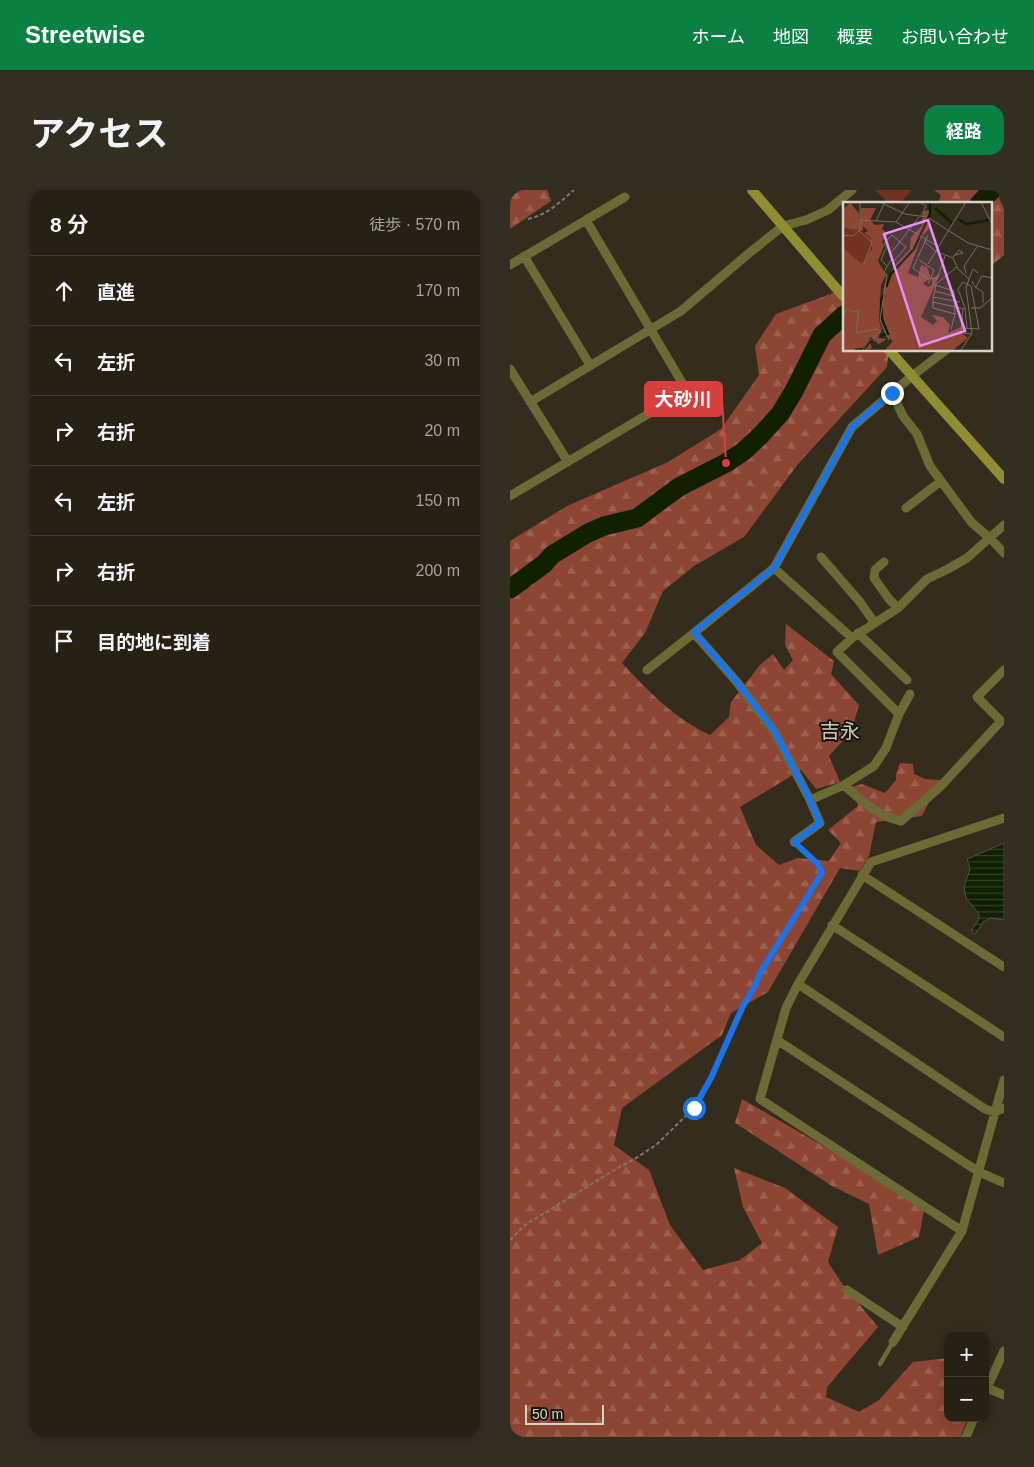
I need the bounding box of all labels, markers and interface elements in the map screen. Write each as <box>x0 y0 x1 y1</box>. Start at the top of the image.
text: Streetwise <box>25 21 145 48</box>
text: ホーム <box>692 27 745 47</box>
text: 地図 <box>773 27 809 47</box>
text: 概要 <box>837 27 873 47</box>
text: お問い合わせ <box>901 27 1009 47</box>
button: 経路 <box>924 105 1004 155</box>
text: アクセス <box>30 114 168 153</box>
inset map <box>843 202 992 351</box>
text: 8 分 <box>50 213 89 236</box>
text: 徒歩 · 570 m <box>369 216 460 233</box>
icon: ahead <box>50 277 78 305</box>
text: 直進 <box>97 282 135 303</box>
text: 170 m <box>416 282 460 299</box>
icon: left <box>50 347 78 375</box>
text: 左折 <box>97 352 135 373</box>
text: 30 m <box>424 352 460 369</box>
callout: 大砂川 <box>645 382 722 416</box>
route end <box>881 382 904 405</box>
text: 大砂川 <box>654 389 712 410</box>
icon: right <box>50 417 78 445</box>
text: 右折 <box>97 422 135 443</box>
text: 20 m <box>424 422 460 439</box>
icon: left <box>50 487 78 515</box>
text: 左折 <box>97 492 135 513</box>
text: 150 m <box>416 492 460 509</box>
icon: right <box>50 557 78 585</box>
text: 右折 <box>97 562 135 583</box>
text: 200 m <box>416 562 460 579</box>
icon: arrive <box>50 627 78 655</box>
text: 目的地に到着 <box>97 632 211 653</box>
district label: 吉永 <box>820 720 860 742</box>
route start <box>683 1097 706 1120</box>
map controls <box>944 1332 989 1422</box>
button: + <box>944 1332 989 1377</box>
button: − <box>944 1377 989 1422</box>
scale bar <box>525 1402 604 1425</box>
text: 50 m <box>532 1406 563 1422</box>

